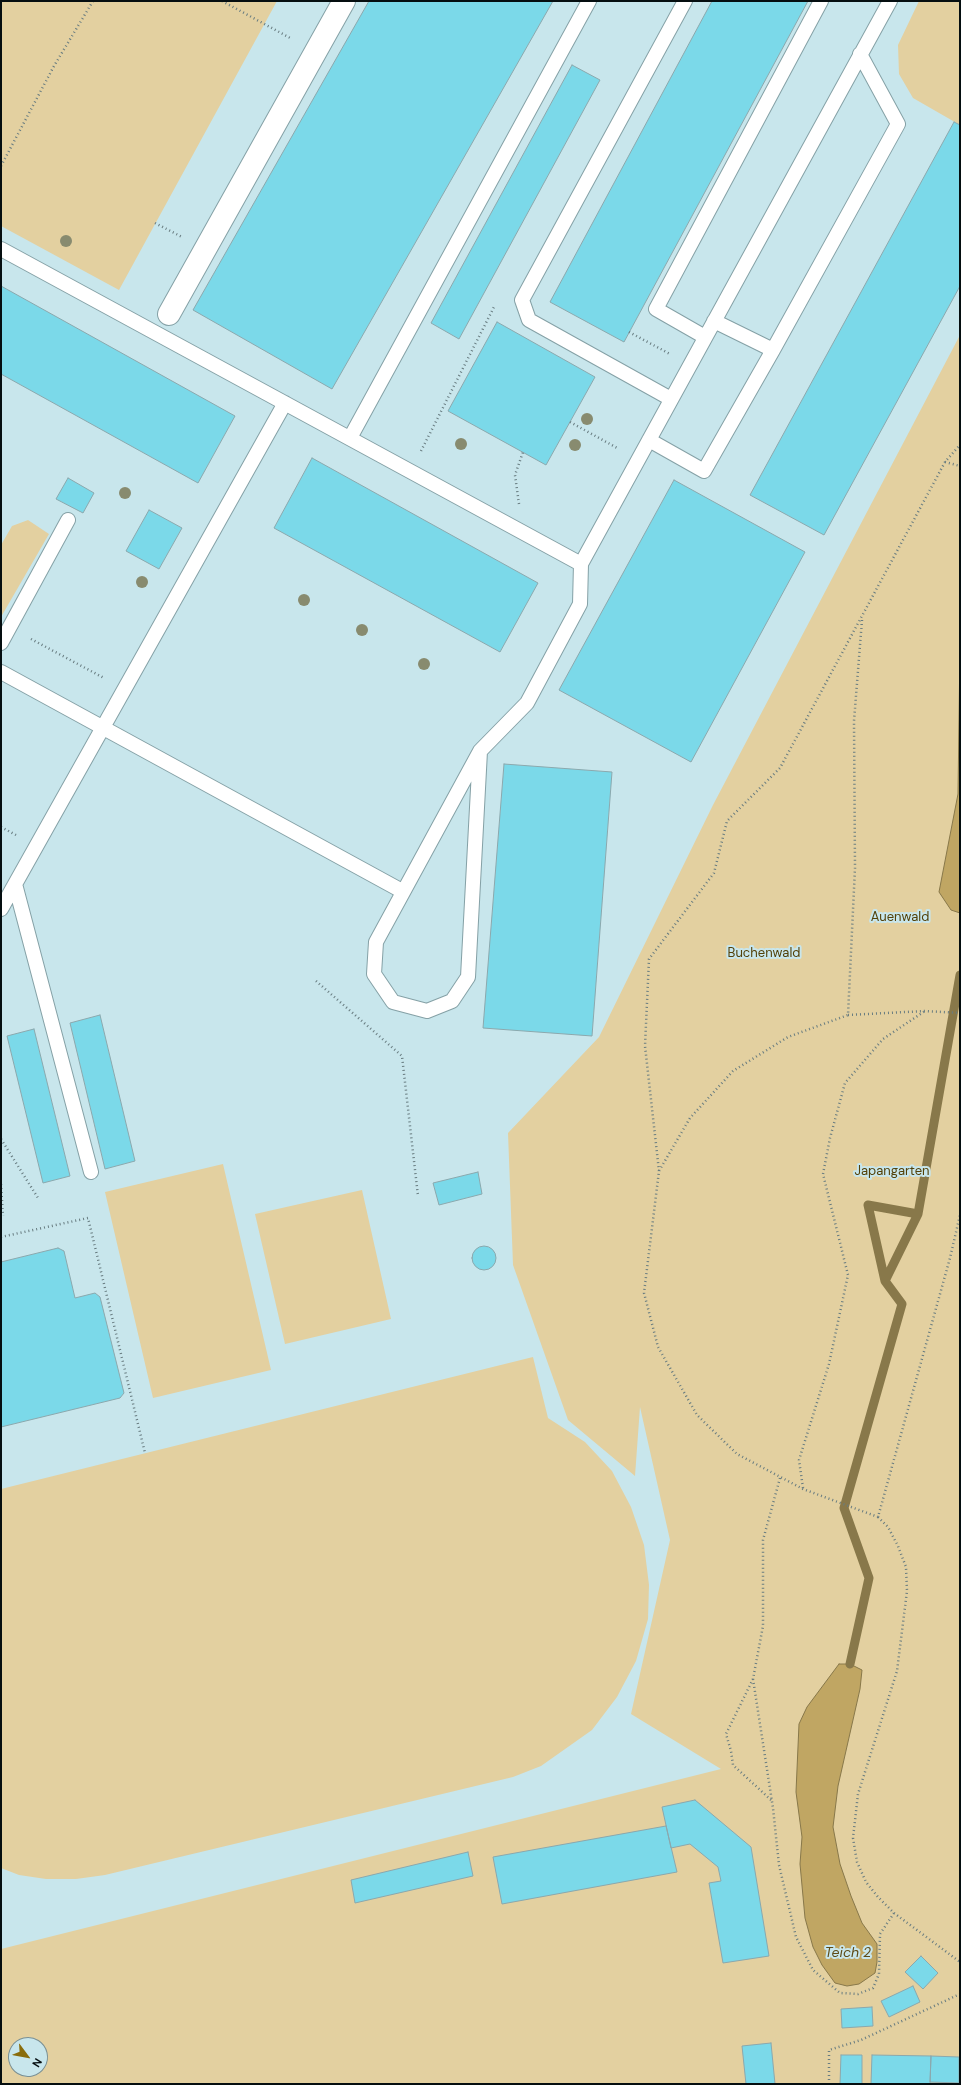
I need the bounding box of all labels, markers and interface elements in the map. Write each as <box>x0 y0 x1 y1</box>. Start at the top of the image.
park label: Auenwald <box>871 910 929 926</box>
park label: Buchenwald <box>728 946 800 962</box>
park label: Japangarten <box>854 1164 930 1180</box>
water label: Teich 2 <box>825 1945 871 1961</box>
north arrow <box>8 2037 48 2077</box>
text: N <box>29 2056 45 2070</box>

